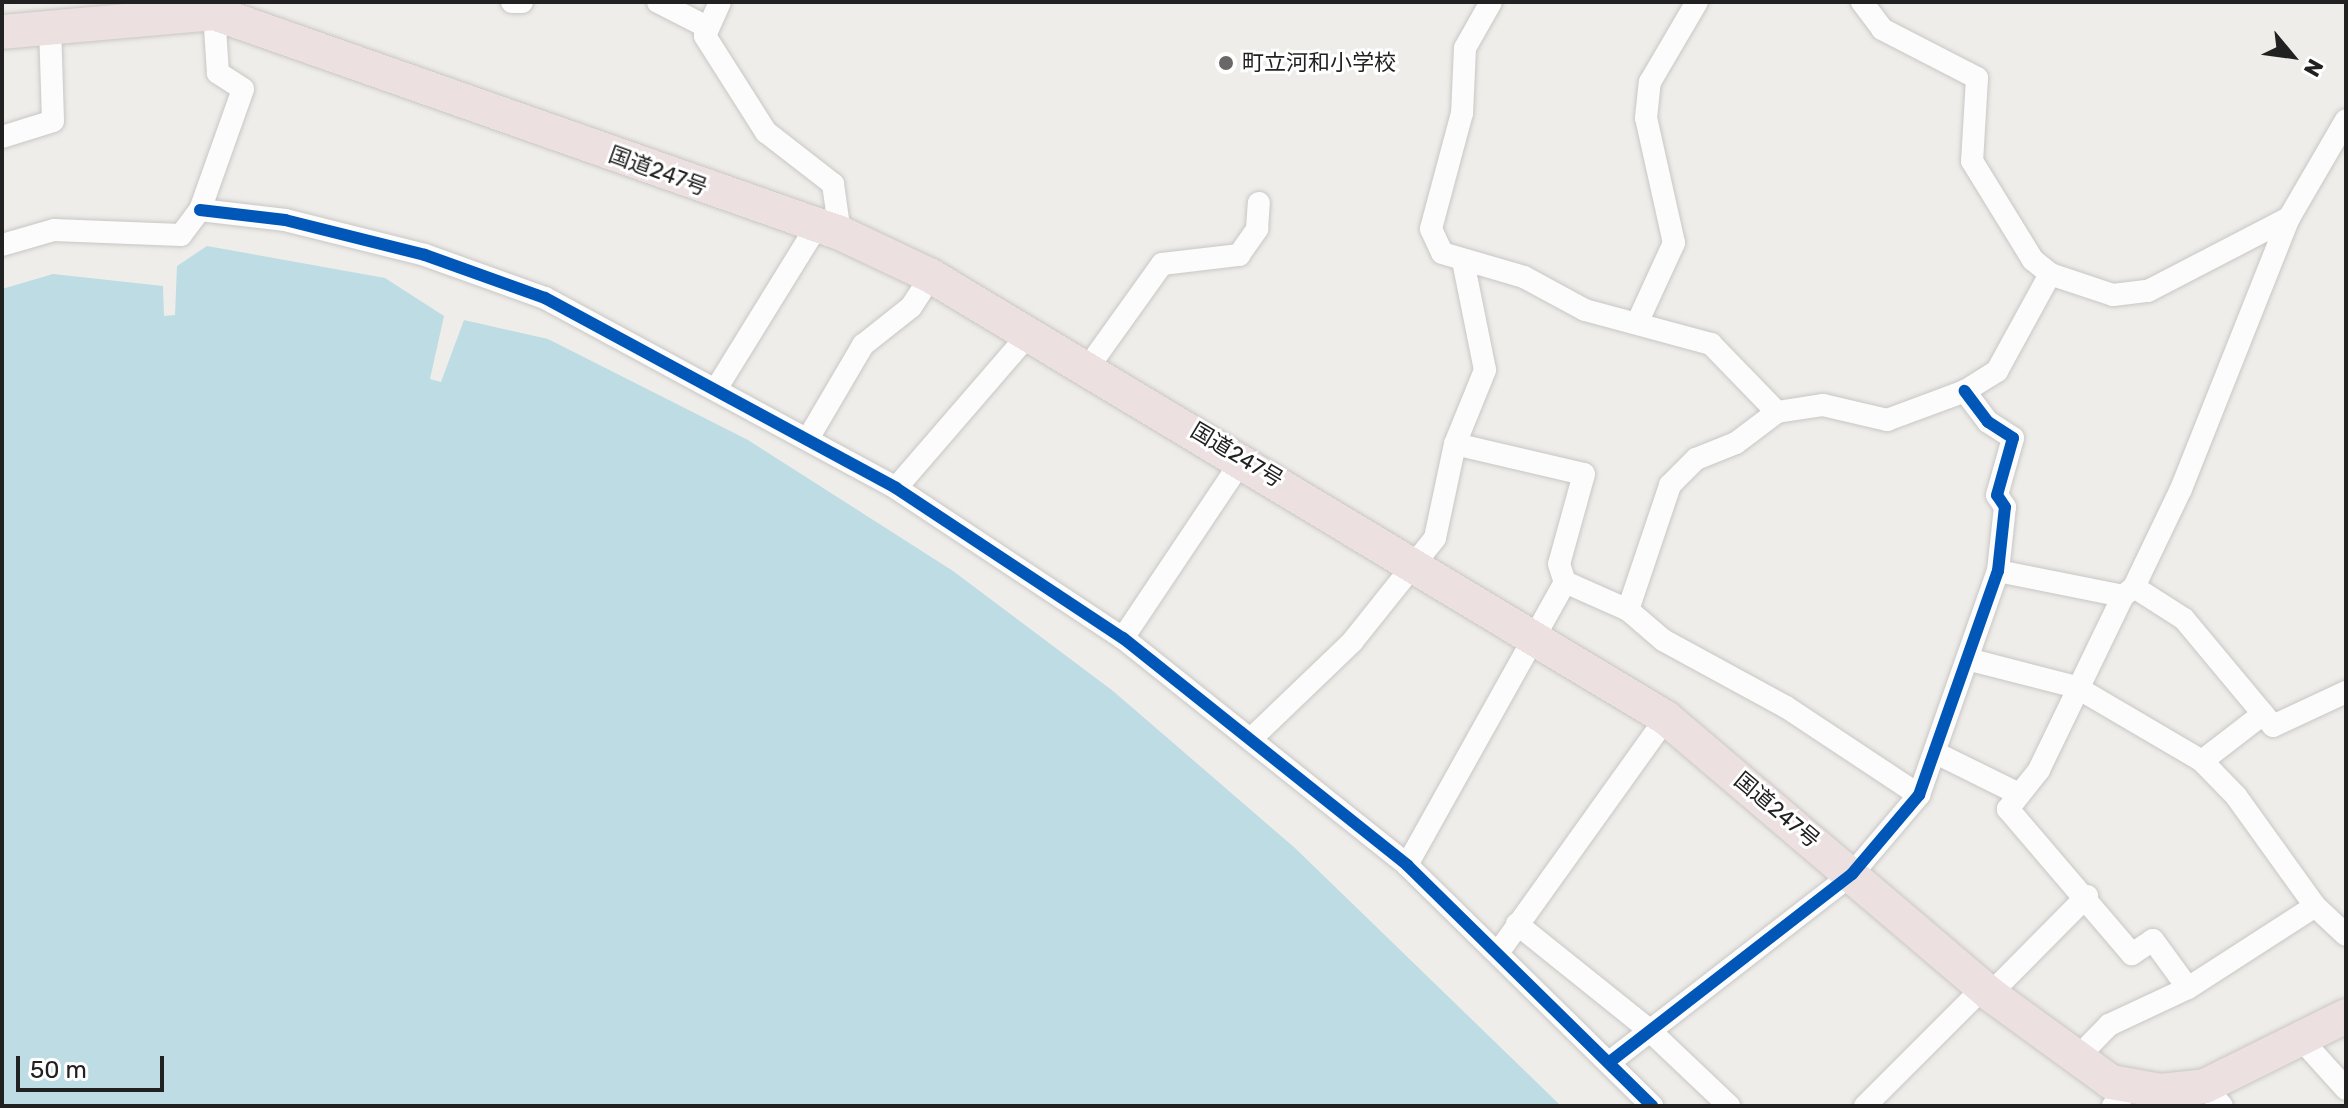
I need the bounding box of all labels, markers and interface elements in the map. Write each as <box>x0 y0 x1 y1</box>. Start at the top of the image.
north arrow <box>2252 16 2332 96</box>
place label: 町立河和小学校 <box>1242 50 1396 76</box>
marker: 町立河和小学校 <box>1217 54 1235 72</box>
text: N <box>2298 54 2329 81</box>
street label: 国道247号 <box>605 141 711 201</box>
street label: 国道247号 <box>1186 417 1288 493</box>
street label: 国道247号 <box>1729 767 1825 853</box>
scale bar <box>20 1040 168 1090</box>
text: 50 m <box>30 1056 87 1084</box>

